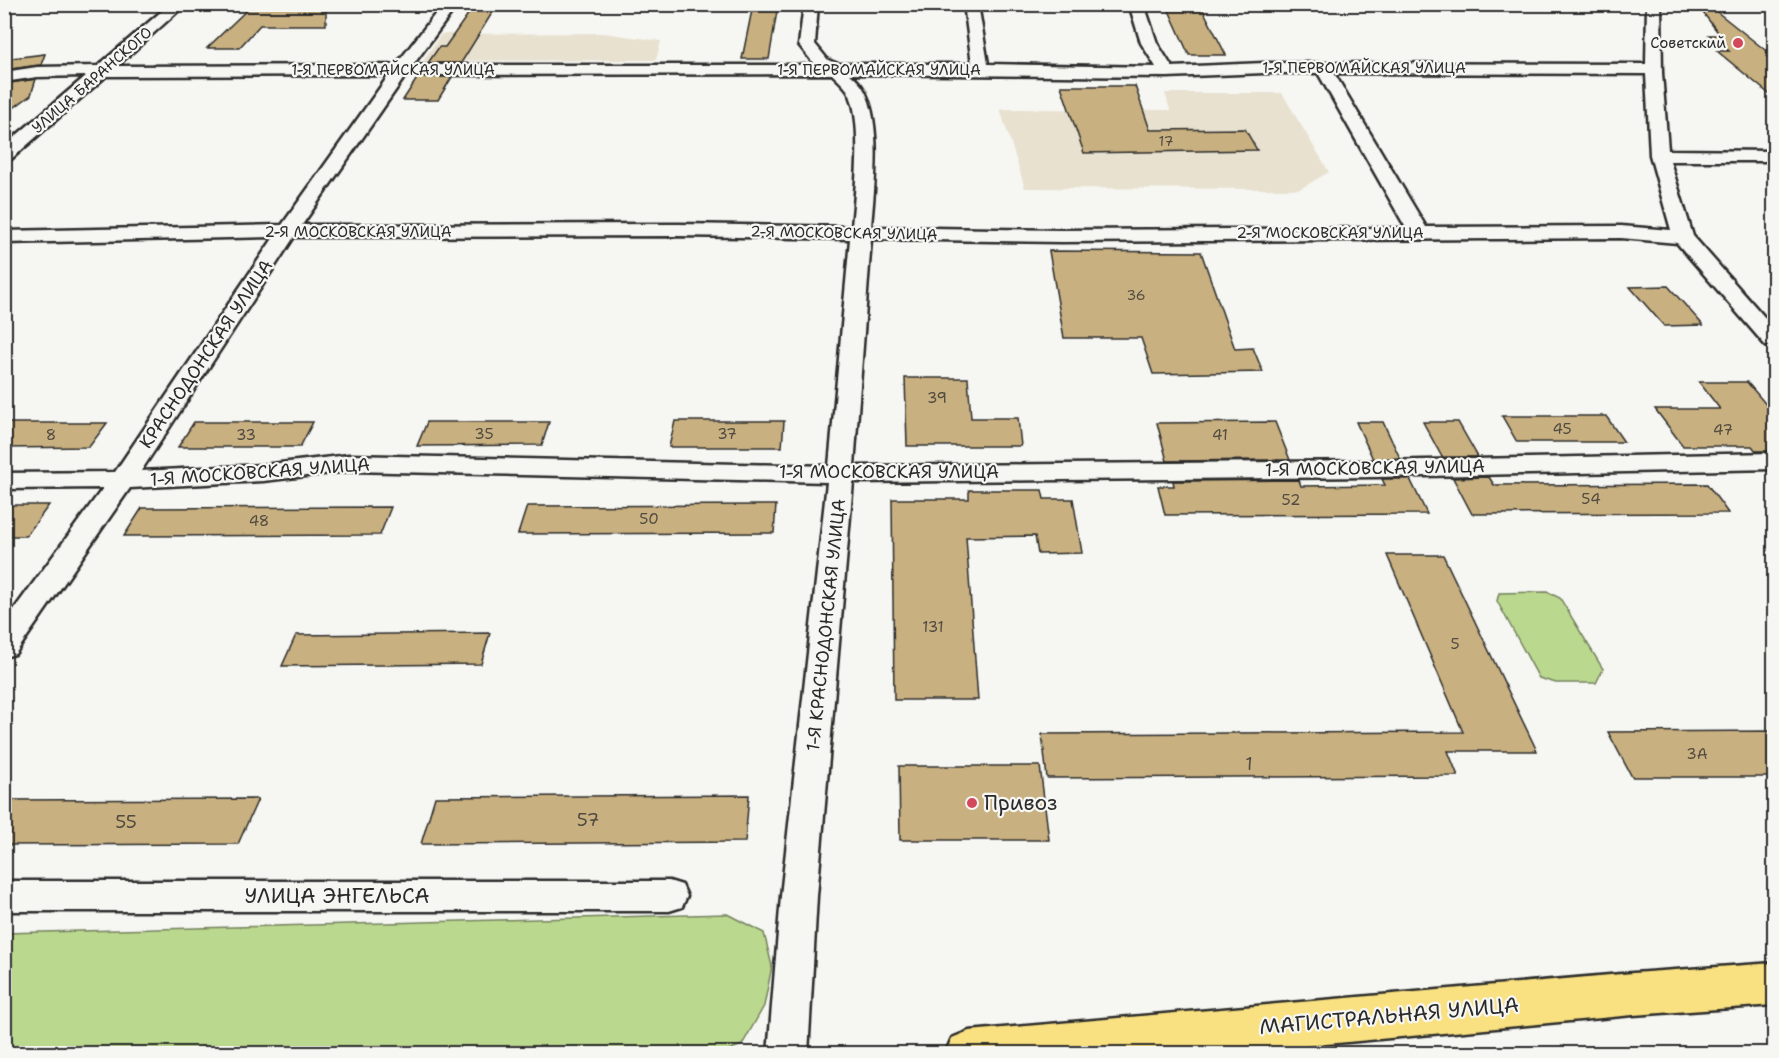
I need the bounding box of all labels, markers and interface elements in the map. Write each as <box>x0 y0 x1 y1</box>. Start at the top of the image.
street label: УЛИЦА БАРАНСКОГО <box>28 22 156 138</box>
place label: Советский <box>1650 33 1726 53</box>
marker: Советский <box>1731 36 1745 50</box>
street label: 1-Я ПЕРВОМАЙСКАЯ УЛИЦА <box>1262 57 1466 78</box>
street label: 1-Я ПЕРВОМАЙСКАЯ УЛИЦА <box>291 59 495 80</box>
street label: 1-Я ПЕРВОМАЙСКАЯ УЛИЦА <box>777 59 981 80</box>
house number: 17 <box>1159 132 1173 150</box>
street label: 2-Я МОСКОВСКАЯ УЛИЦА <box>750 221 938 245</box>
street label: 2-Я МОСКОВСКАЯ УЛИЦА <box>264 222 452 242</box>
street label: 2-Я МОСКОВСКАЯ УЛИЦА <box>1236 223 1424 243</box>
street label: КРАСНОДОНСКАЯ УЛИЦА <box>134 255 278 453</box>
house number: 36 <box>1126 286 1146 304</box>
house number: 39 <box>927 388 947 408</box>
house number: 45 <box>1552 419 1572 439</box>
house number: 47 <box>1713 420 1733 440</box>
house number: 35 <box>474 424 494 444</box>
house number: 37 <box>717 424 737 444</box>
house number: 8 <box>46 425 56 445</box>
house number: 33 <box>236 425 256 445</box>
house number: 41 <box>1212 425 1228 445</box>
street label: 1-Я МОСКОВСКАЯ УЛИЦА <box>149 452 371 492</box>
street label: 1-Я МОСКОВСКАЯ УЛИЦА <box>1265 454 1485 482</box>
street label: 1-Я МОСКОВСКАЯ УЛИЦА <box>779 460 999 484</box>
house number: 54 <box>1581 489 1601 509</box>
house number: 52 <box>1282 490 1300 510</box>
street label: 1-Я КРАСНОДОНСКАЯ УЛИЦА <box>801 498 851 752</box>
house number: 50 <box>639 509 659 529</box>
house number: 48 <box>249 511 269 531</box>
house number: 131 <box>922 617 944 637</box>
house number: 5 <box>1450 634 1460 654</box>
house number: 3А <box>1686 744 1708 764</box>
house number: 1 <box>1245 752 1253 776</box>
place label: Привоз <box>984 789 1058 817</box>
marker: Привоз <box>965 796 979 810</box>
house number: 57 <box>577 808 599 832</box>
house number: 55 <box>115 810 137 834</box>
street label: УЛИЦА ЭНГЕЛЬСА <box>244 882 430 910</box>
street label: МАГИСТРАЛЬНАЯ УЛИЦА <box>1258 991 1520 1041</box>

